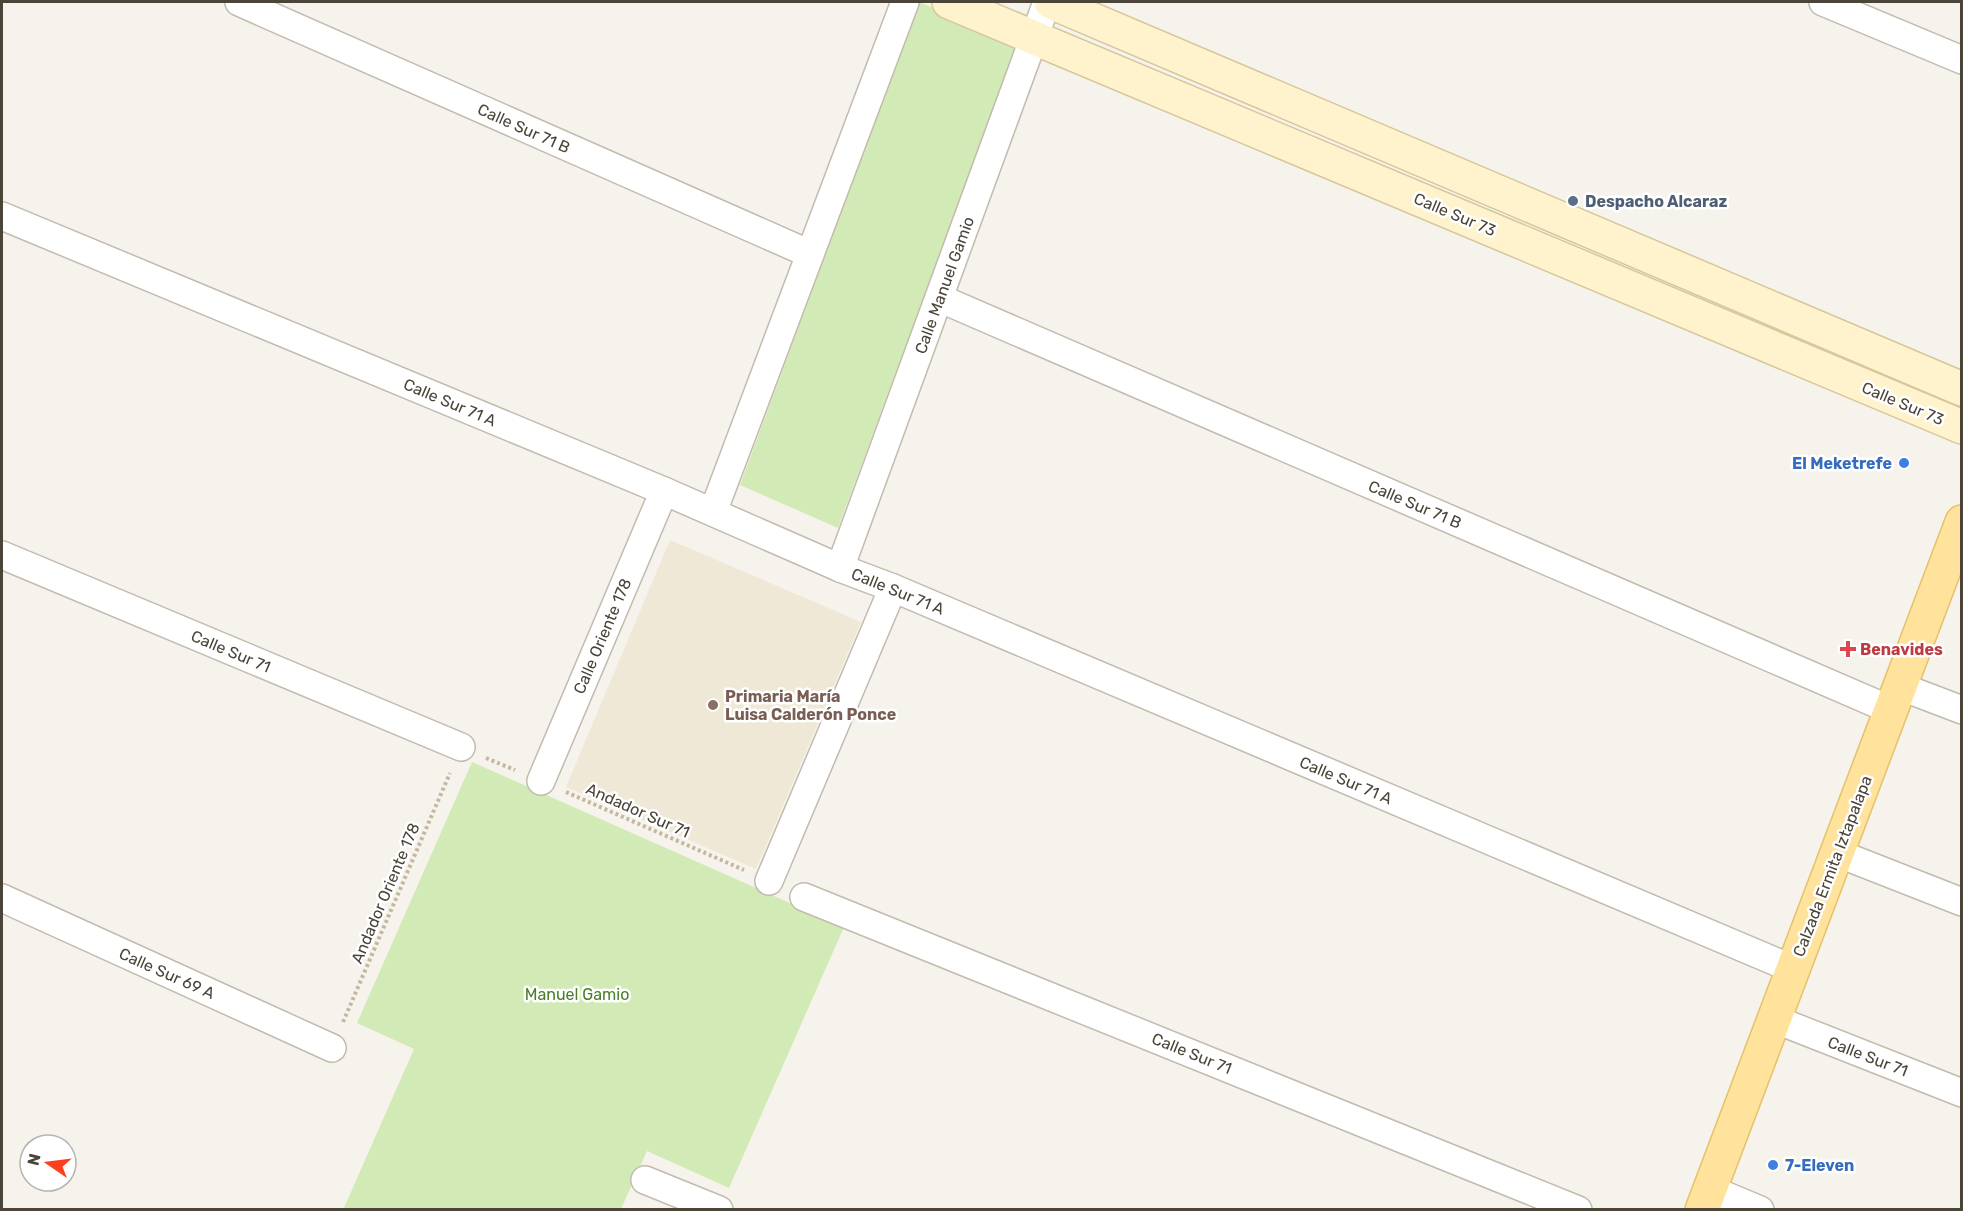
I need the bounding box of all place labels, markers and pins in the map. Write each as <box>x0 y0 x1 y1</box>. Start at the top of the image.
place label: Despacho Alcaraz <box>1585 192 1727 211</box>
marker: Despacho Alcaraz <box>1566 194 1580 208</box>
place label: El Meketrefe <box>1792 454 1892 473</box>
marker: El Meketrefe <box>1897 456 1911 470</box>
place label: Benavides <box>1860 640 1943 659</box>
marker: Benavides <box>1841 642 1855 656</box>
place label: Primaria María Luisa Calderón Ponce <box>725 687 896 724</box>
marker: Primaria María Luisa Calderón Ponce <box>706 698 720 712</box>
place label: 7-Eleven <box>1785 1156 1854 1175</box>
marker: 7-Eleven <box>1766 1158 1780 1172</box>

